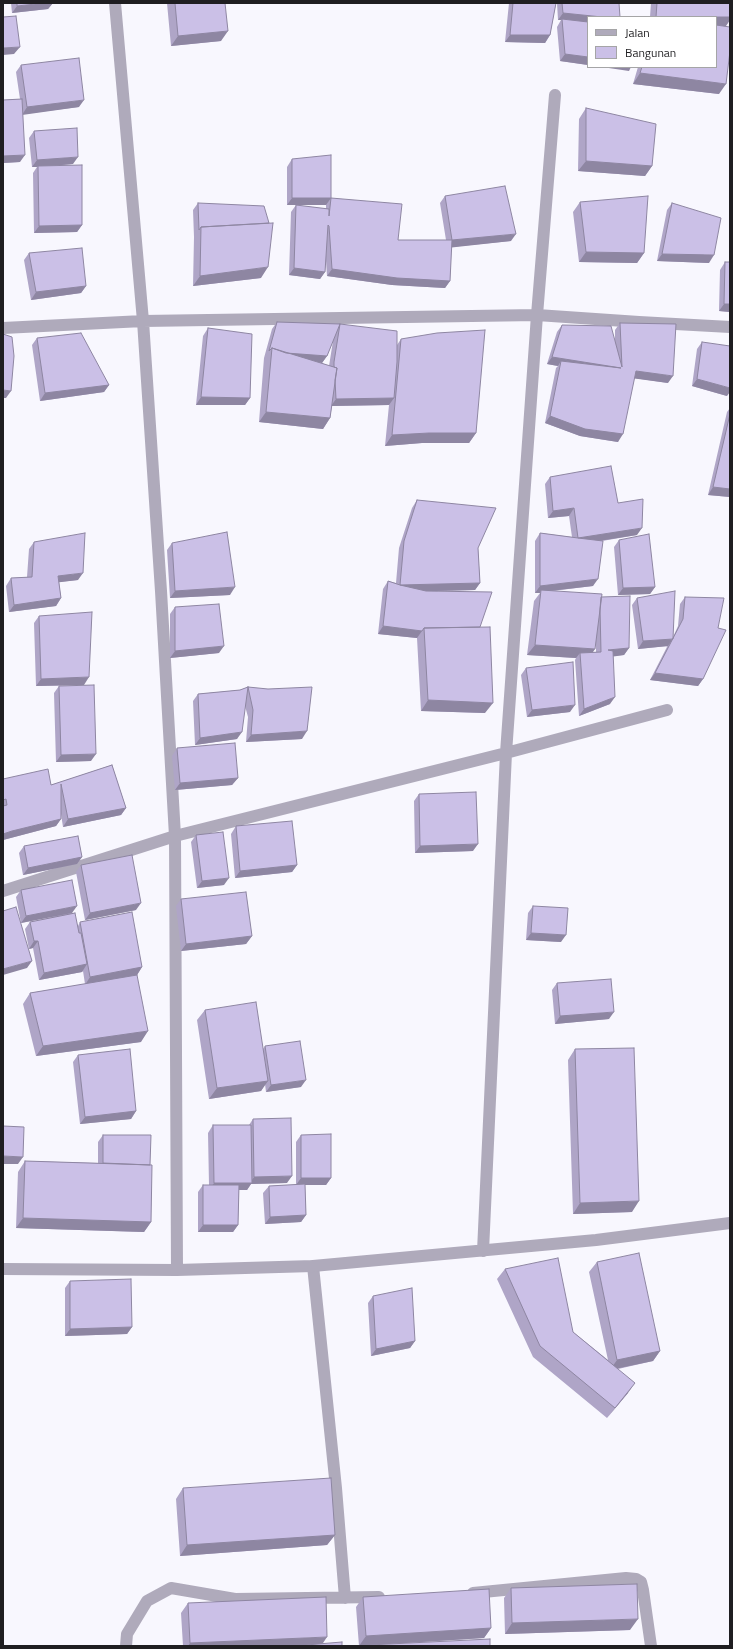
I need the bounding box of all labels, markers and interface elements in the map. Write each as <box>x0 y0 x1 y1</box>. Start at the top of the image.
legend <box>587 16 717 68</box>
text: Jalan <box>625 23 650 42</box>
text: Bangunan <box>625 43 676 62</box>

